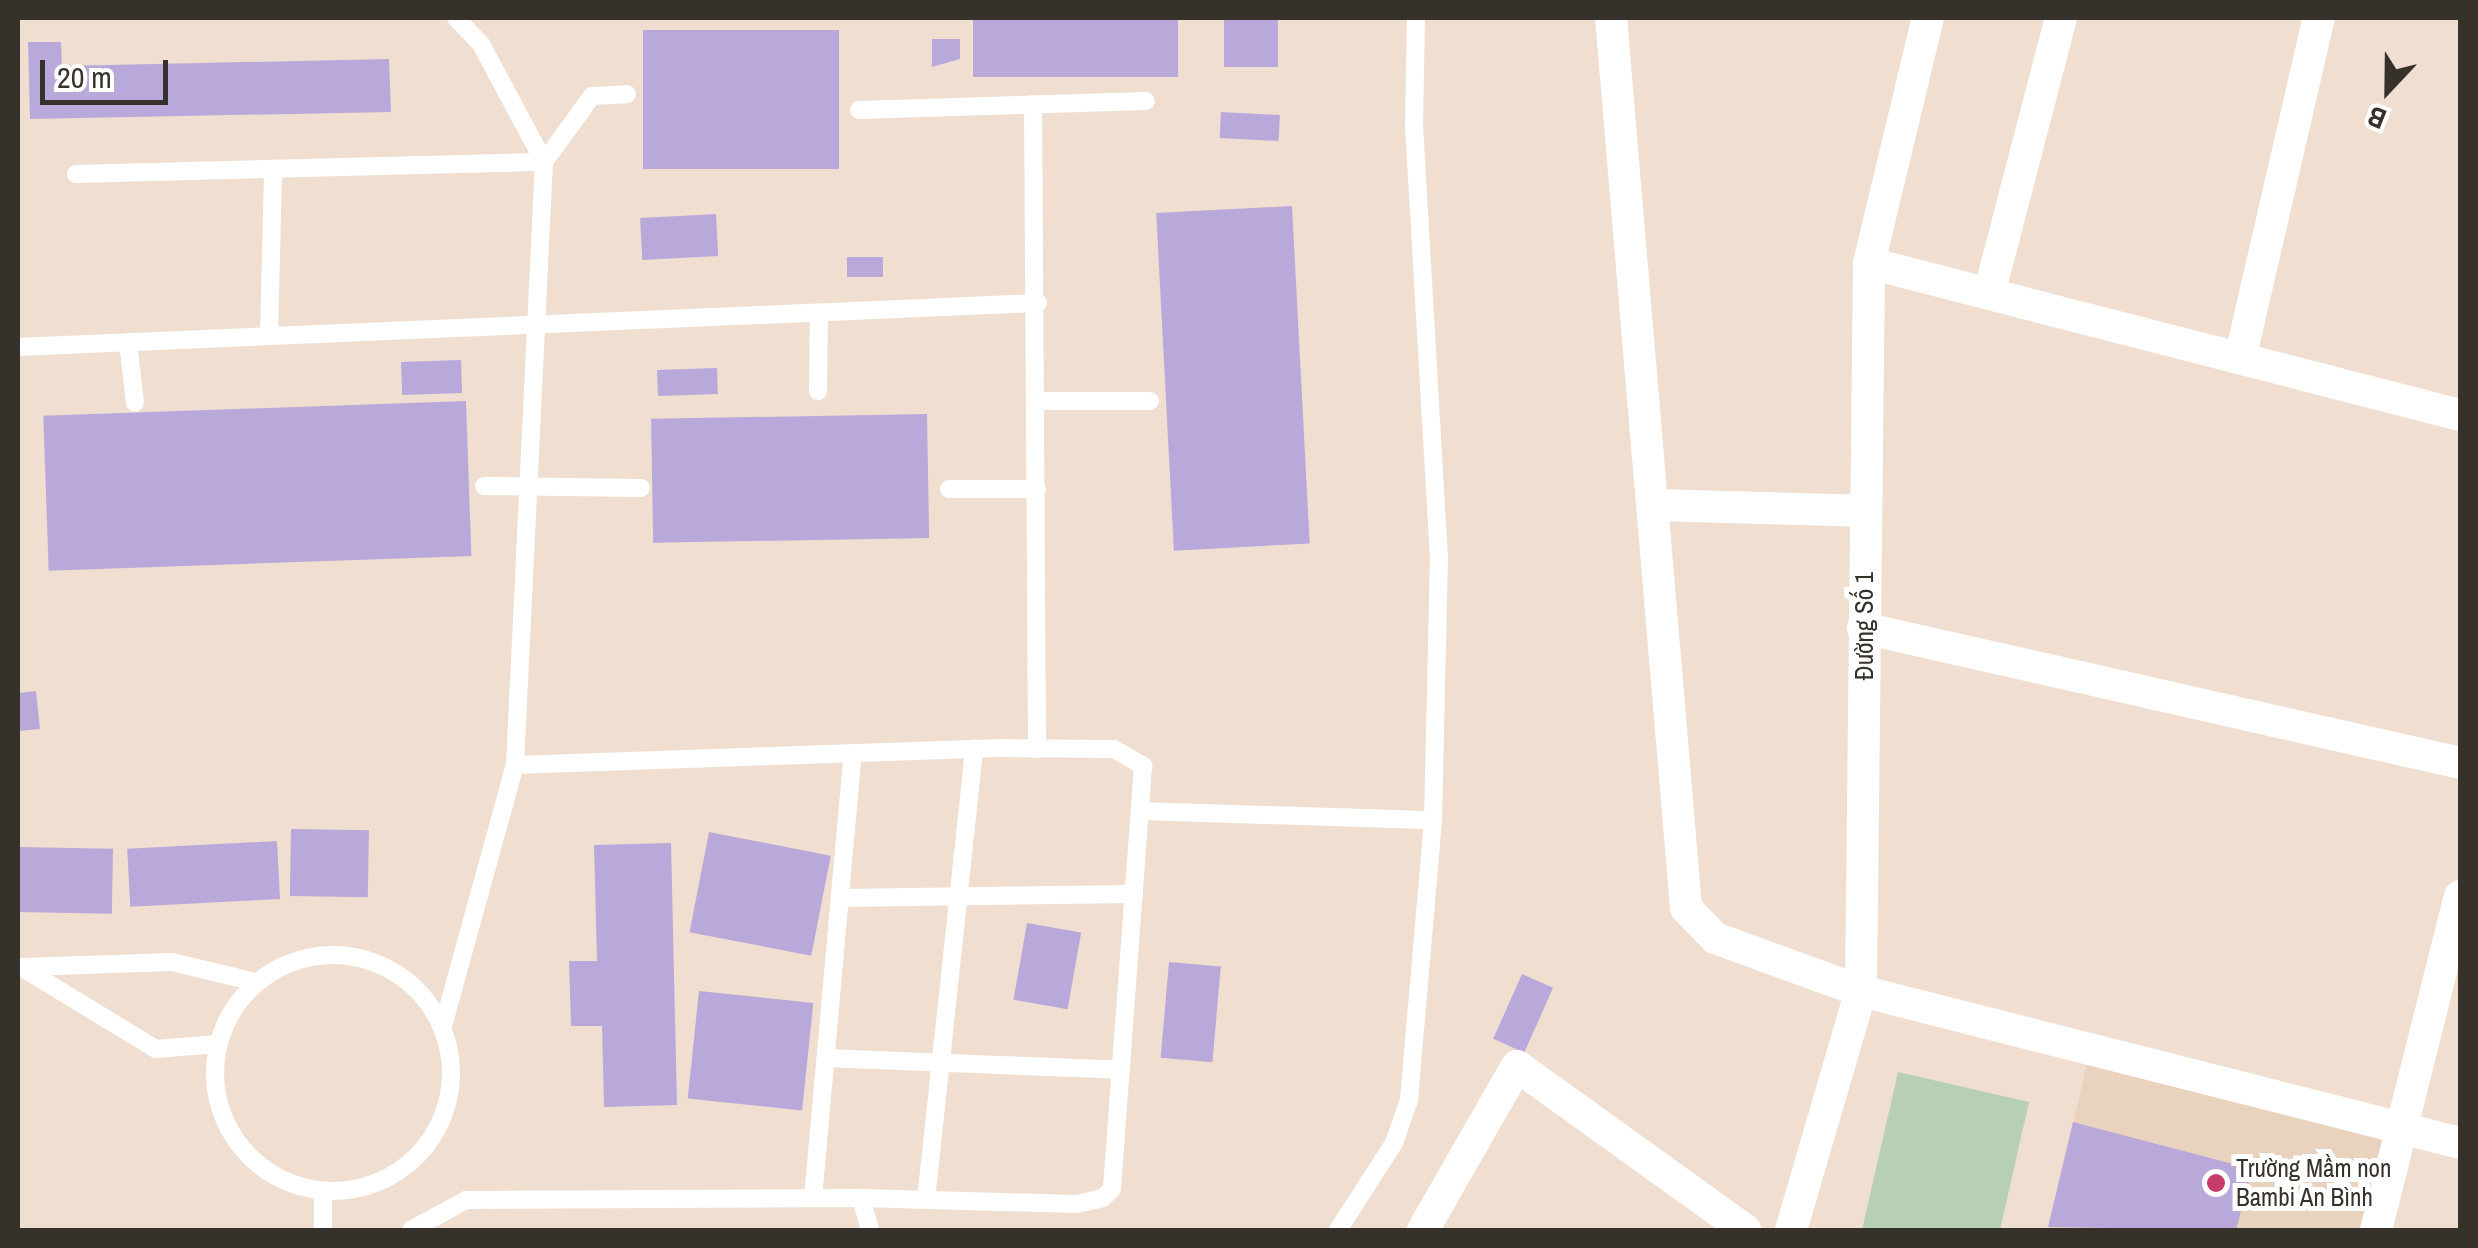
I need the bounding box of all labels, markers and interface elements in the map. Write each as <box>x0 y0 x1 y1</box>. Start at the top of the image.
scale bar <box>45 40 172 102</box>
north arrow <box>2338 40 2438 140</box>
text: 20 m <box>57 57 112 97</box>
text: B <box>2362 97 2392 139</box>
street label: Đường Số 1 <box>1849 572 1879 680</box>
place label: Trường Mầm non Bambi An Bình <box>2236 1154 2391 1213</box>
marker: Trường Mầm non Bambi An Bình <box>2205 1172 2227 1194</box>

